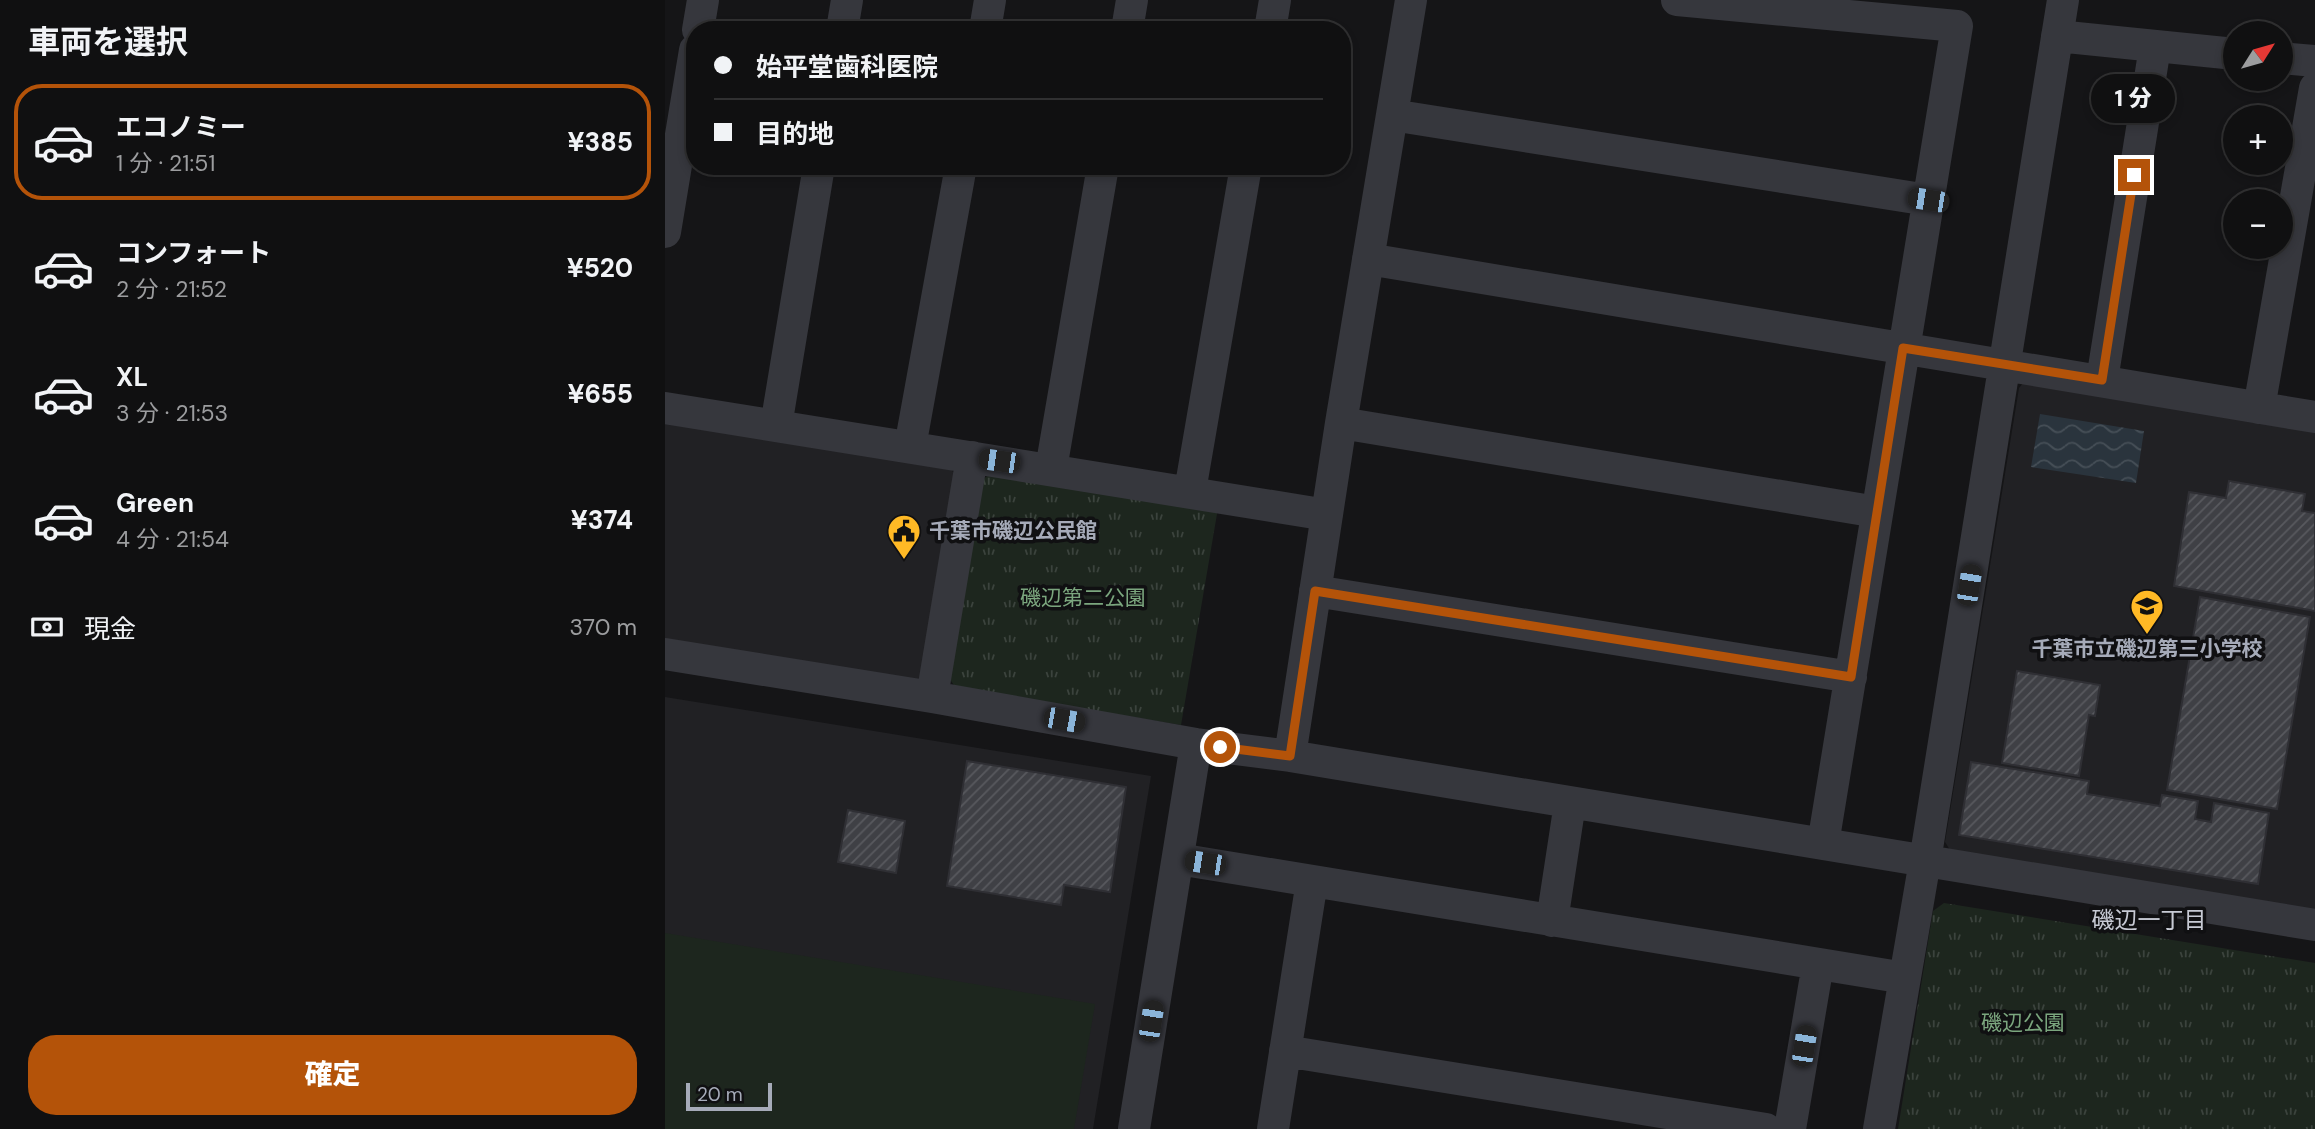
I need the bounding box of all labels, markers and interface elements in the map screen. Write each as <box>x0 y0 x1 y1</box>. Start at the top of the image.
text: 車両を選択 <box>28 21 188 63</box>
north arrow <box>2223 21 2293 91</box>
map controls <box>2223 21 2293 259</box>
text: 始平堂歯科医院 <box>756 50 938 84</box>
callout: 1 分 <box>2092 74 2176 122</box>
text: 1 分 <box>2115 83 2151 113</box>
button: + <box>2223 105 2293 175</box>
text: エコノミー <box>116 110 246 144</box>
icon: car <box>32 111 95 174</box>
text: 目的地 <box>756 117 834 151</box>
text: ¥385 <box>568 125 633 159</box>
text: 1 分 · 21:51 <box>116 148 215 178</box>
route end <box>2118 159 2150 191</box>
car <box>1906 186 1951 214</box>
button: − <box>2223 189 2293 259</box>
text: コンフォート <box>116 236 271 270</box>
icon: car <box>32 237 95 300</box>
text: ¥520 <box>567 251 633 285</box>
text: 2 分 · 21:52 <box>116 274 227 304</box>
text: XL <box>116 360 148 394</box>
icon: car <box>32 363 95 426</box>
text: ¥655 <box>568 377 633 411</box>
text: 3 分 · 21:53 <box>116 398 228 428</box>
car <box>977 448 1022 474</box>
text: Green <box>116 486 194 520</box>
icon: car <box>32 489 95 552</box>
text: ¥374 <box>571 503 633 537</box>
public building icon: 千葉市磯辺公民館 <box>885 512 923 561</box>
place label: 千葉市磯辺公民館 <box>929 517 1097 545</box>
text: 4 分 · 21:54 <box>116 524 229 554</box>
car <box>1956 563 1983 607</box>
park label: 磯辺第二公園 <box>1020 584 1146 612</box>
school or university icon: 千葉市立磯辺第三小学校 <box>2128 587 2166 636</box>
icon: cash <box>28 608 66 646</box>
text: 現金 <box>84 612 136 646</box>
text: 370 m <box>569 612 637 642</box>
place label: 千葉市立磯辺第三小学校 <box>2032 635 2263 663</box>
car <box>1042 706 1087 734</box>
route start <box>1204 731 1236 763</box>
car <box>1183 849 1228 877</box>
district label: 磯辺一丁目 <box>2092 905 2207 935</box>
car <box>1138 999 1165 1043</box>
park label: 磯辺公園 <box>1981 1009 2065 1037</box>
car <box>1791 1024 1818 1068</box>
button: 確定 <box>28 1035 637 1115</box>
scale bar <box>686 1080 772 1112</box>
text: 20 m <box>697 1082 743 1107</box>

